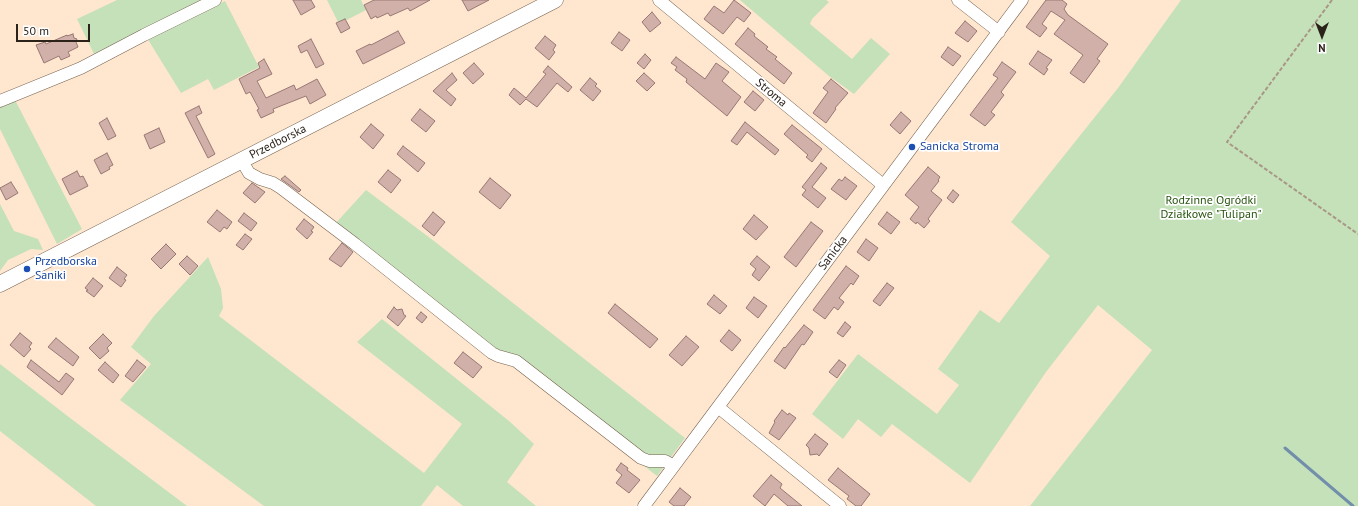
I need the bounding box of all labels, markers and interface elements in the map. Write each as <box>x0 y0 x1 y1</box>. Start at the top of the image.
scale bar <box>18 16 92 42</box>
north arrow <box>1302 16 1342 56</box>
text: 50 m <box>23 23 49 38</box>
text: N <box>1318 41 1326 55</box>
street label: Stroma <box>752 76 790 110</box>
street label: Przedborska <box>247 122 309 162</box>
place label: Sanicka Stroma <box>920 140 999 154</box>
marker: Sanicka Stroma <box>907 142 917 152</box>
park label: Rodzinne Ogródki Działkowe "Tulipan" <box>1160 194 1262 222</box>
street label: Sanicka <box>815 233 851 273</box>
place label: Przedborska Saniki <box>35 255 97 283</box>
marker: Przedborska Saniki <box>22 264 32 274</box>

